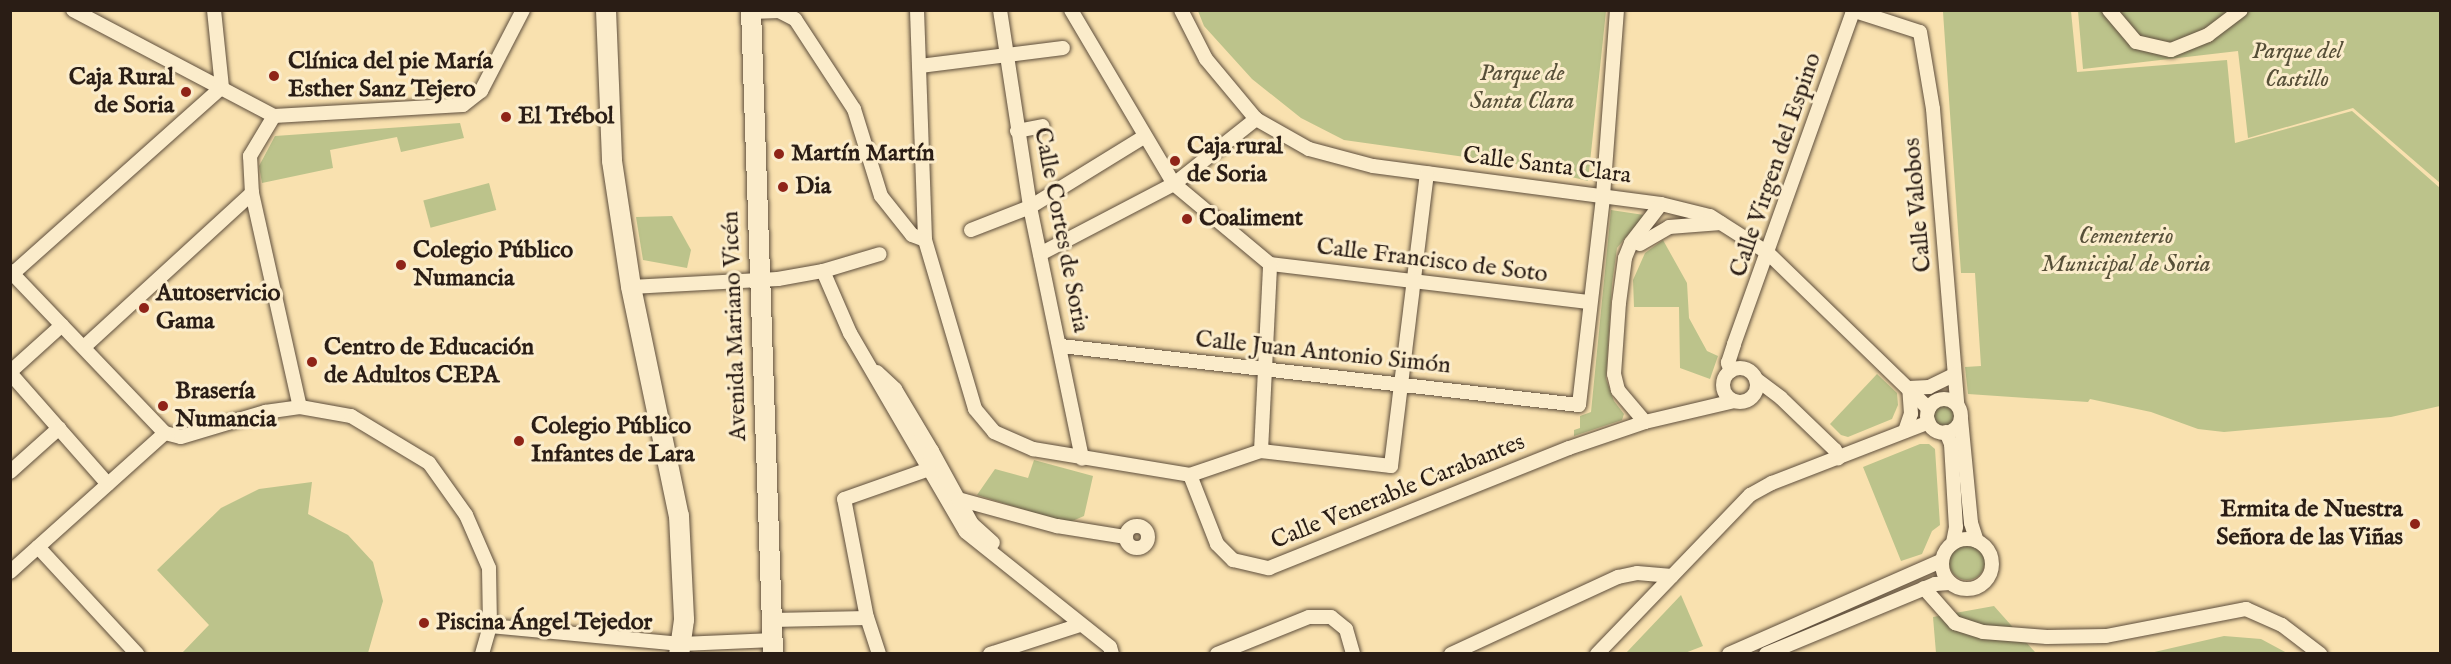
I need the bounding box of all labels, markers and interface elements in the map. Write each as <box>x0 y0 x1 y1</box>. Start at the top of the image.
park label: Parque del Castillo <box>2252 38 2342 94</box>
place label: Clínica del pie María Esther Sanz Tejero <box>288 48 493 104</box>
street label: Calle Virgen del Espino <box>1724 49 1828 281</box>
park label: Parque de Santa Clara <box>1470 60 1574 116</box>
place label: Caja Rural de Soria <box>69 64 174 120</box>
marker: Clínica del pie María Esther Sanz Tejero <box>265 67 283 85</box>
marker: Caja Rural de Soria <box>179 85 193 99</box>
place label: El Trébol <box>518 103 614 131</box>
marker: El Trébol <box>499 110 513 124</box>
street label: Calle Cortes de Soria <box>1027 125 1095 335</box>
place label: Caja rural de Soria <box>1187 133 1283 189</box>
street label: Calle Valobos <box>1898 137 1938 273</box>
place label: Martín Martín <box>791 140 935 168</box>
street label: Calle Santa Clara <box>1461 141 1633 191</box>
marker: Martín Martín <box>772 147 786 161</box>
marker: Caja rural de Soria <box>1168 154 1182 168</box>
place label: Dia <box>795 173 831 201</box>
marker: Dia <box>776 180 790 194</box>
place label: Coaliment <box>1199 205 1303 233</box>
street label: Avenida Mariano Vicén <box>717 210 753 442</box>
marker: Coaliment <box>1180 212 1194 226</box>
park label: Cementerio Municipal de Soria <box>2041 223 2211 279</box>
street label: Calle Francisco de Soto <box>1315 233 1549 289</box>
place label: Colegio Público Numancia <box>413 237 573 293</box>
marker: Colegio Público Numancia <box>394 258 408 272</box>
place label: Autoservicio Gama <box>156 280 281 336</box>
marker: Autoservicio Gama <box>137 301 151 315</box>
street label: Calle Juan Antonio Simón <box>1194 325 1452 381</box>
place label: Centro de Educación de Adultos CEPA <box>324 334 534 390</box>
marker: Centro de Educación de Adultos CEPA <box>305 355 319 369</box>
place label: Brasería Numancia <box>175 378 276 434</box>
marker: Brasería Numancia <box>156 399 170 413</box>
place label: Colegio Público Infantes de Lara <box>531 413 694 469</box>
street label: Calle Venerable Carabantes <box>1267 428 1529 556</box>
marker: Colegio Público Infantes de Lara <box>512 434 526 448</box>
place label: Ermita de Nuestra Señora de las Viñas <box>2216 496 2403 552</box>
marker: Ermita de Nuestra Señora de las Viñas <box>2408 517 2422 531</box>
place label: Piscina Ángel Tejedor <box>436 609 652 637</box>
marker: Piscina Ángel Tejedor <box>417 616 431 630</box>

